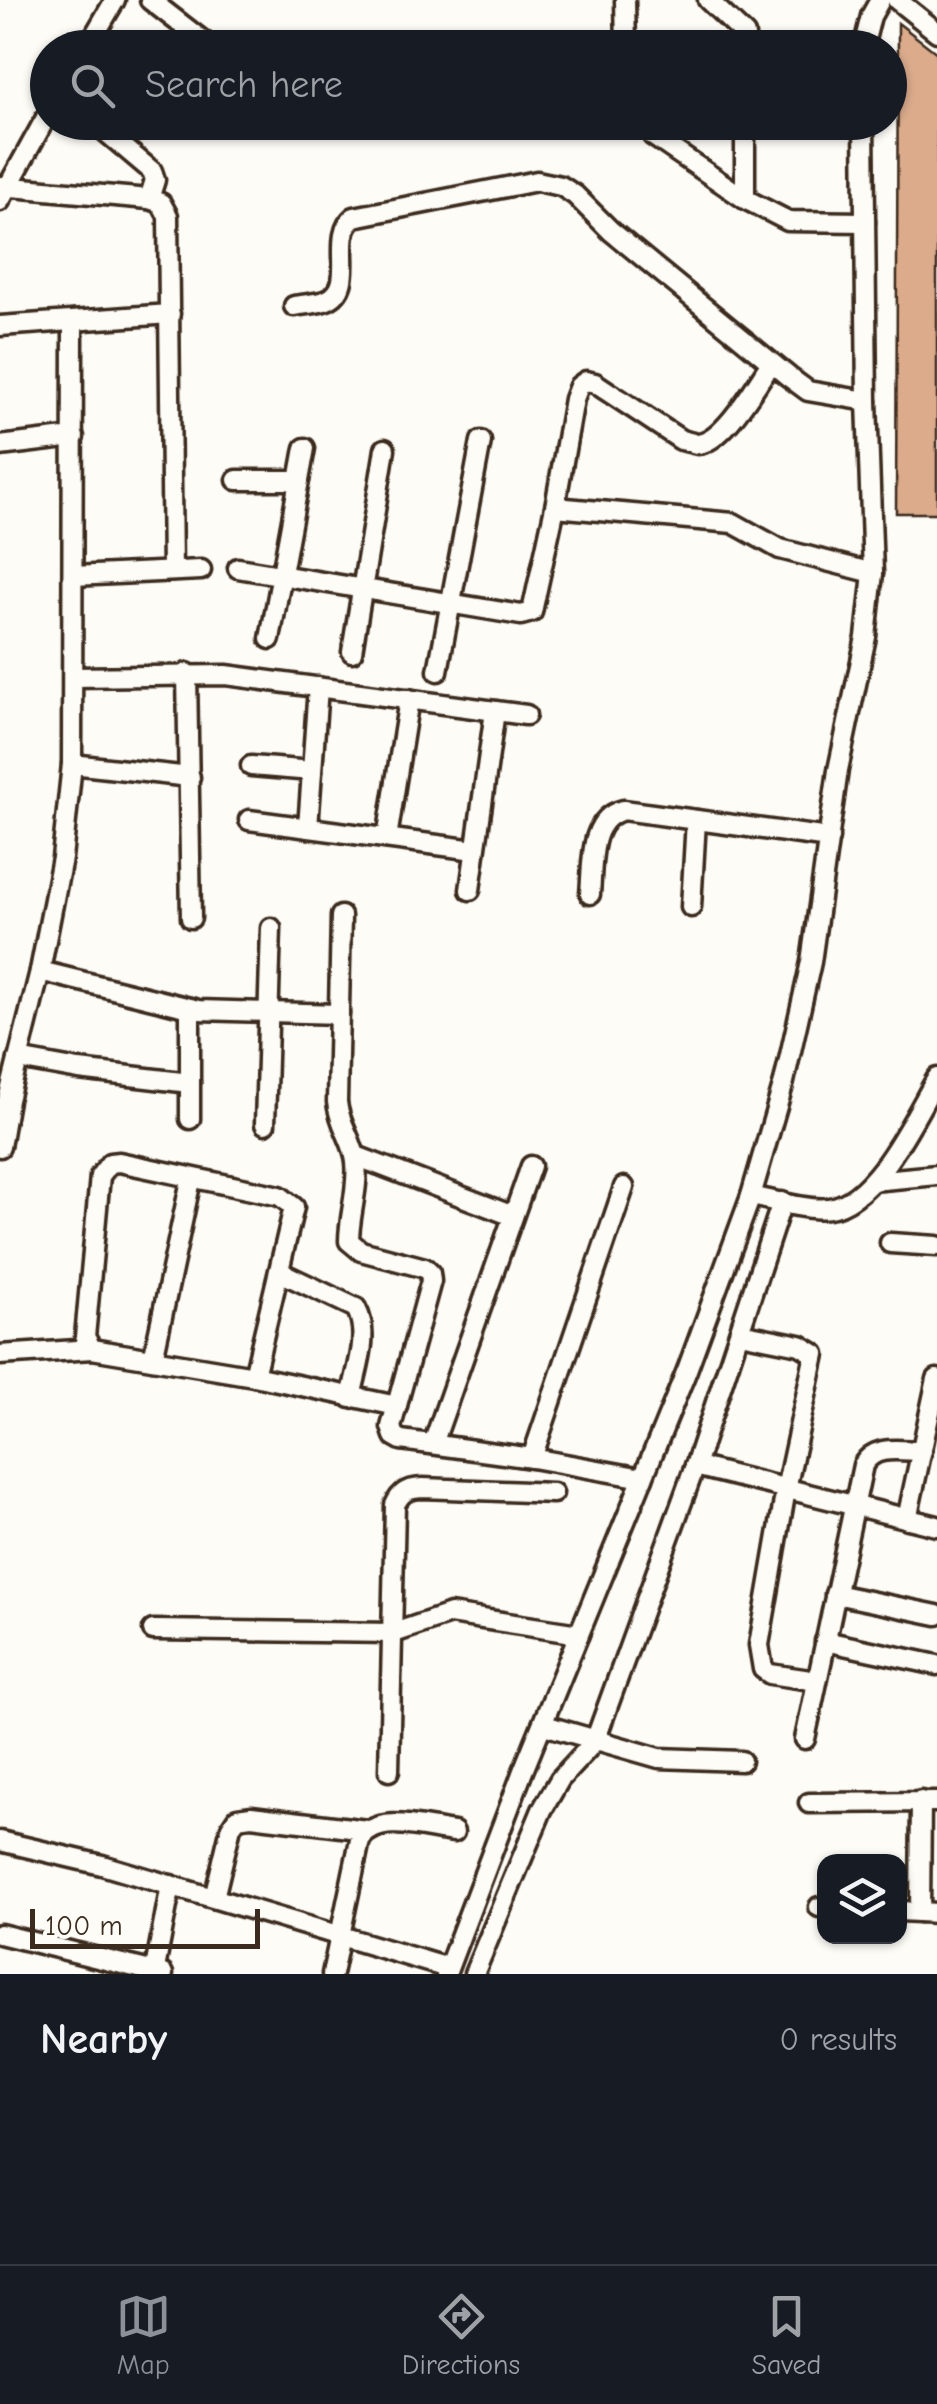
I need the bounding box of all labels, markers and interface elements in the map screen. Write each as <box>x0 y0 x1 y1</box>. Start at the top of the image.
search box <box>30 30 907 140</box>
icon: search <box>65 58 120 113</box>
text: Search here <box>145 63 343 107</box>
map controls <box>817 1854 907 1944</box>
button: layers <box>817 1854 907 1944</box>
scale bar <box>30 1904 260 1948</box>
text: 100 m <box>45 1910 123 1942</box>
text: Nearby <box>40 2015 167 2064</box>
text: 0 results <box>780 2021 897 2058</box>
tab: Map <box>116 2289 171 2381</box>
tab: Directions <box>402 2289 520 2381</box>
tab: Saved <box>751 2289 821 2381</box>

